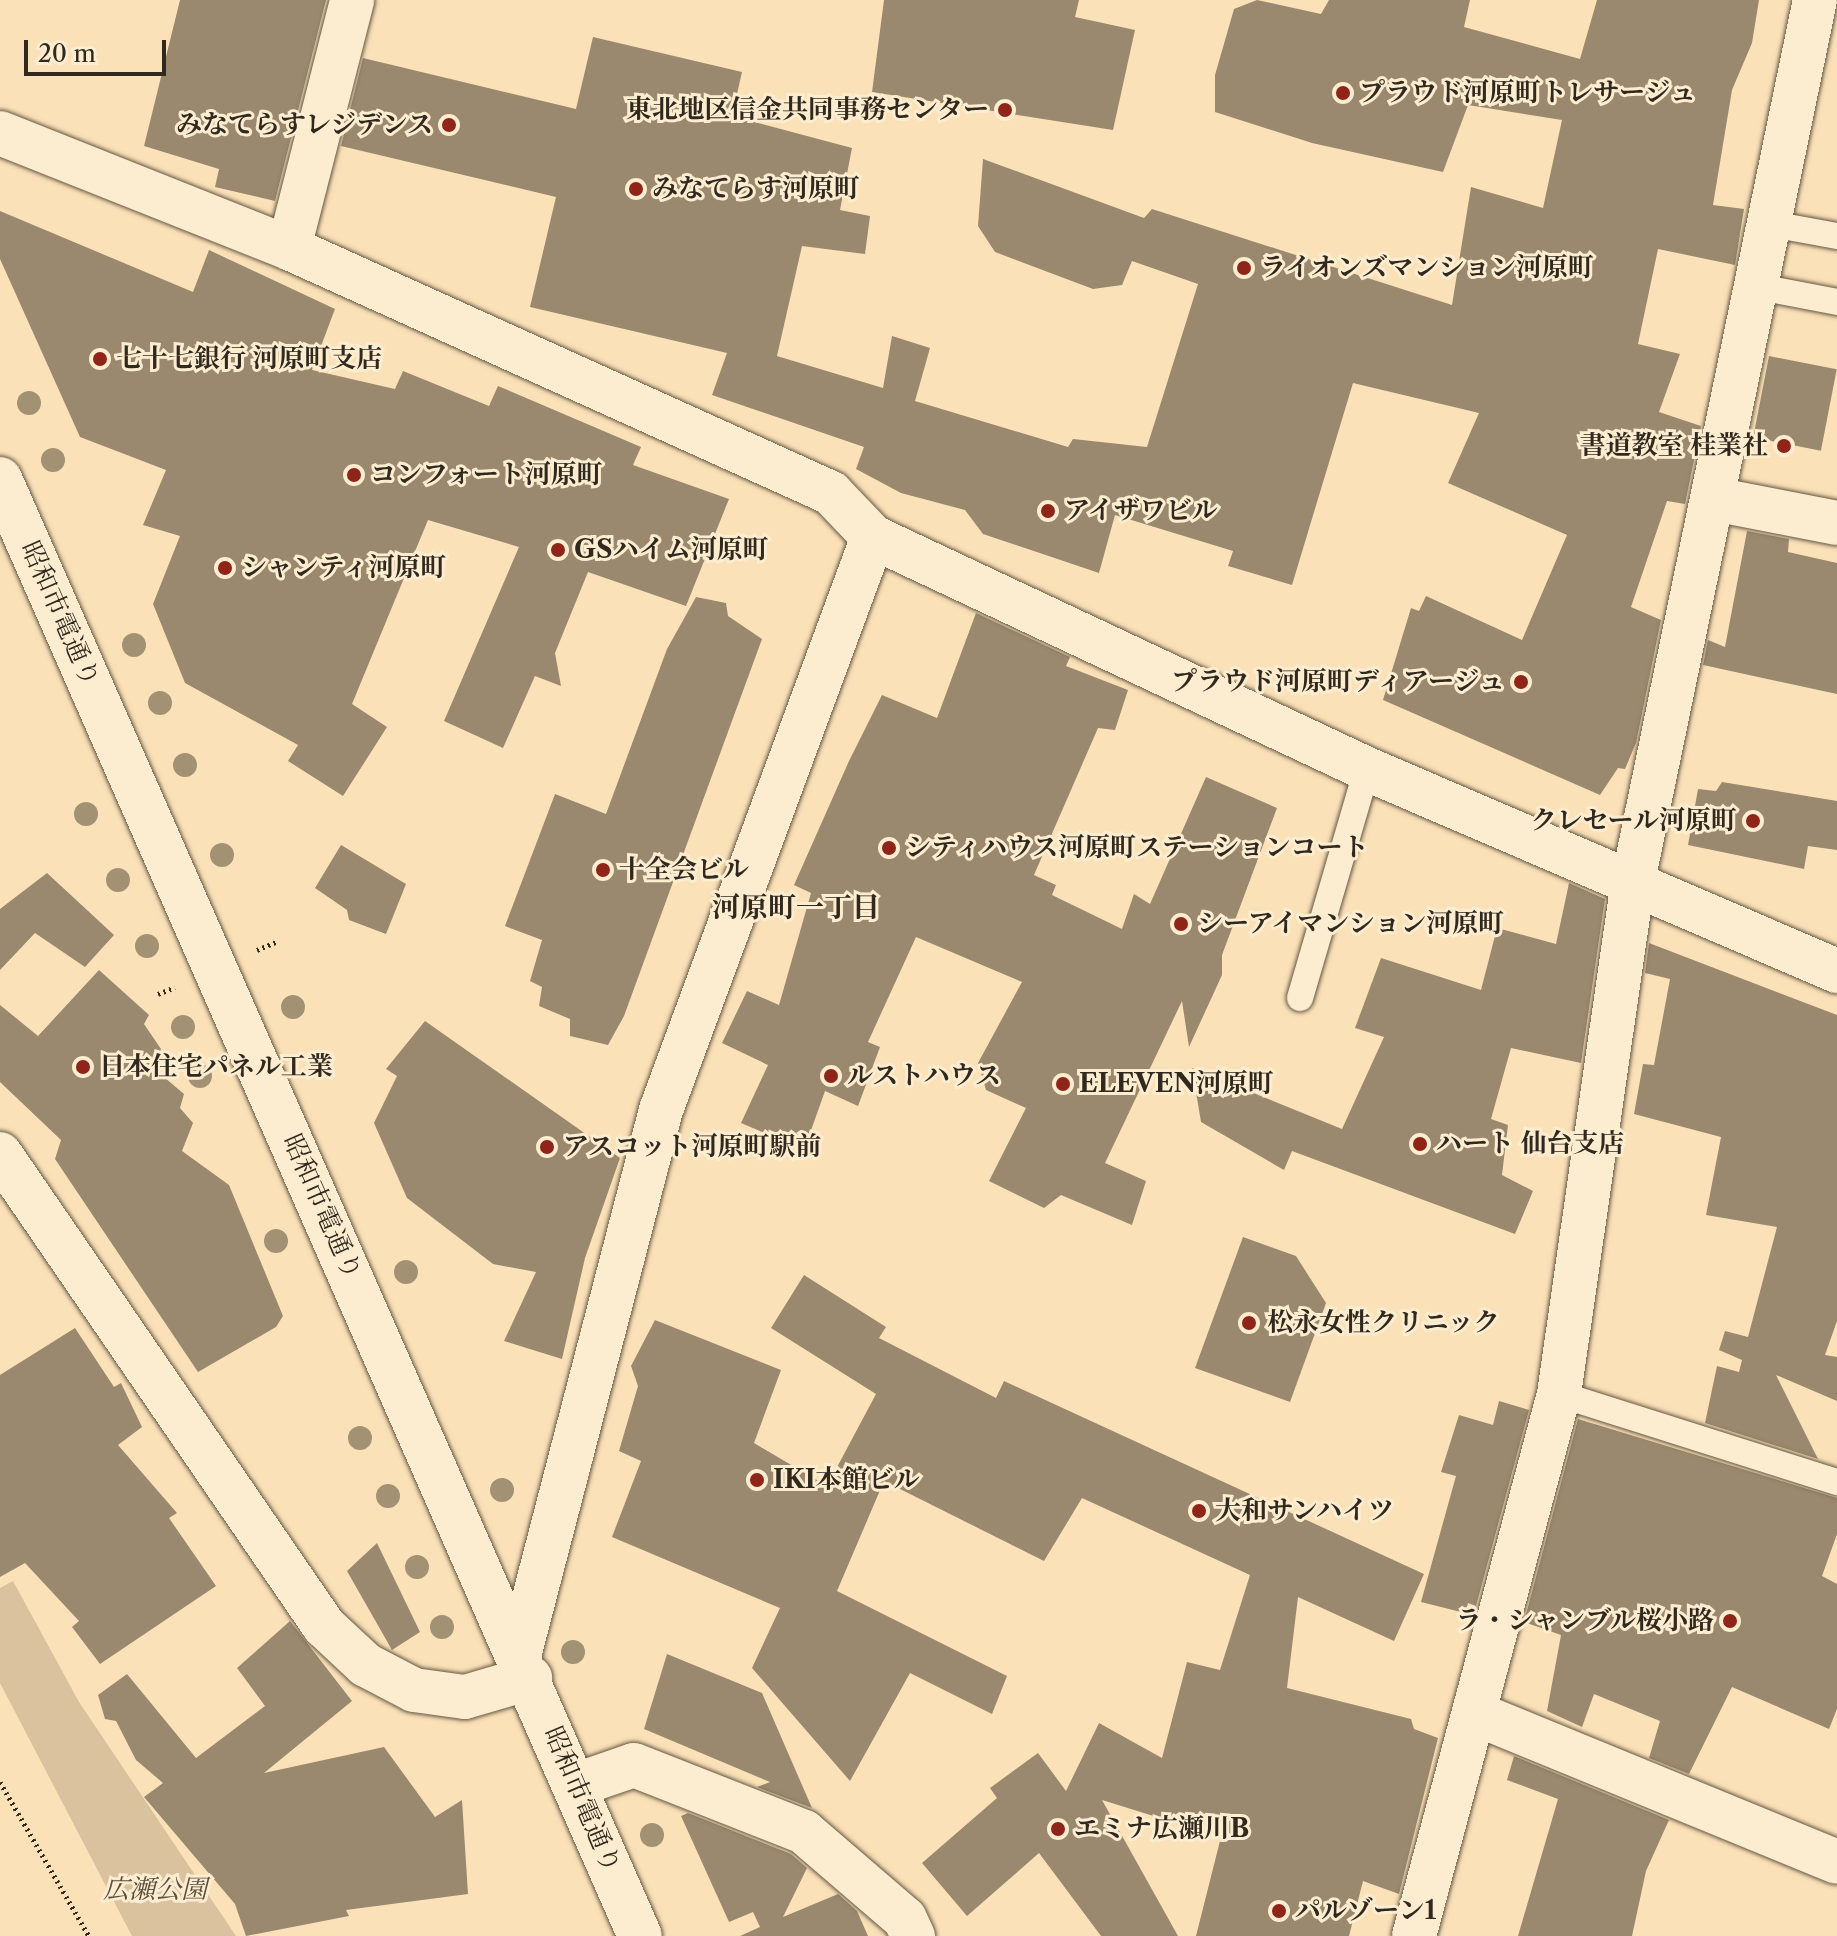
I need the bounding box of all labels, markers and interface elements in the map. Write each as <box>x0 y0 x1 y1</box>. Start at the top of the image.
scale bar <box>28 24 170 74</box>
text: 20 m <box>38 39 96 68</box>
place label: プラウド河原町トレサージュ <box>1359 77 1697 109</box>
marker: プラウド河原町トレサージュ <box>1334 84 1352 102</box>
place label: 東北地区信金共同事務センター <box>625 94 989 126</box>
marker: 東北地区信金共同事務センター <box>996 101 1014 119</box>
place label: みなてらすレジデンス <box>173 109 433 141</box>
marker: みなてらすレジデンス <box>440 116 458 134</box>
place label: みなてらす河原町 <box>652 173 860 205</box>
marker: みなてらす河原町 <box>627 180 645 198</box>
place label: ライオンズマンション河原町 <box>1260 252 1598 284</box>
marker: ライオンズマンション河原町 <box>1235 259 1253 277</box>
place label: 七十七銀行 河原町支店 <box>116 343 383 375</box>
marker: 七十七銀行 河原町支店 <box>91 350 109 368</box>
place label: 書道教室 桂業社 <box>1579 430 1768 462</box>
marker: 書道教室 桂業社 <box>1775 437 1793 455</box>
place label: コンフォート河原町 <box>370 459 604 491</box>
marker: コンフォート河原町 <box>345 466 363 484</box>
place label: アイザワビル <box>1064 495 1220 527</box>
marker: アイザワビル <box>1039 502 1057 520</box>
place label: GSハイム河原町 <box>574 534 769 566</box>
street label: 昭和市電通り <box>14 536 106 692</box>
marker: GSハイム河原町 <box>549 541 567 559</box>
place label: シャンティ河原町 <box>241 552 449 584</box>
marker: シャンティ河原町 <box>216 559 234 577</box>
place label: プラウド河原町ディアージュ <box>1168 666 1505 698</box>
marker: プラウド河原町ディアージュ <box>1512 673 1530 691</box>
place label: クレセール河原町 <box>1530 805 1737 837</box>
marker: クレセール河原町 <box>1744 812 1762 830</box>
place label: シティハウス河原町ステーションコート <box>905 832 1373 864</box>
marker: シティハウス河原町ステーションコート <box>880 839 898 857</box>
place label: 十全会ビル <box>619 854 749 886</box>
marker: 十全会ビル <box>594 861 612 879</box>
district label: 河原町一丁目 <box>712 890 880 924</box>
place label: シーアイマンション河原町 <box>1197 908 1509 940</box>
marker: シーアイマンション河原町 <box>1172 915 1190 933</box>
place label: 日本住宅パネル工業 <box>99 1051 333 1083</box>
marker: 日本住宅パネル工業 <box>74 1058 92 1076</box>
place label: ルストハウス <box>847 1060 1003 1092</box>
marker: ルストハウス <box>822 1067 840 1085</box>
place label: ELEVEN河原町 <box>1079 1068 1274 1100</box>
marker: ELEVEN河原町 <box>1054 1075 1072 1093</box>
place label: ハート 仙台支店 <box>1436 1128 1625 1160</box>
street label: 昭和市電通り <box>276 1129 368 1285</box>
place label: アスコット河原町駅前 <box>563 1131 823 1163</box>
marker: ハート 仙台支店 <box>1411 1135 1429 1153</box>
marker: アスコット河原町駅前 <box>538 1138 556 1156</box>
place label: 松永女性クリニック <box>1267 1307 1501 1339</box>
marker: 松永女性クリニック <box>1238 1312 1260 1334</box>
place label: IKI本館ビル <box>773 1464 920 1496</box>
marker: IKI本館ビル <box>748 1471 766 1489</box>
place label: 大和サンハイツ <box>1215 1495 1397 1527</box>
marker: 大和サンハイツ <box>1190 1502 1208 1520</box>
place label: ラ・シャンブル桜小路 <box>1454 1605 1714 1637</box>
marker: ラ・シャンブル桜小路 <box>1721 1612 1739 1630</box>
street label: 昭和市電通り <box>537 1722 627 1878</box>
place label: エミナ広瀬川B <box>1074 1813 1249 1845</box>
marker: エミナ広瀬川B <box>1049 1820 1067 1838</box>
park label: 広瀬公園 <box>103 1874 207 1906</box>
place label: パルゾーン1 <box>1295 1895 1437 1927</box>
marker: パルゾーン1 <box>1270 1902 1288 1920</box>

